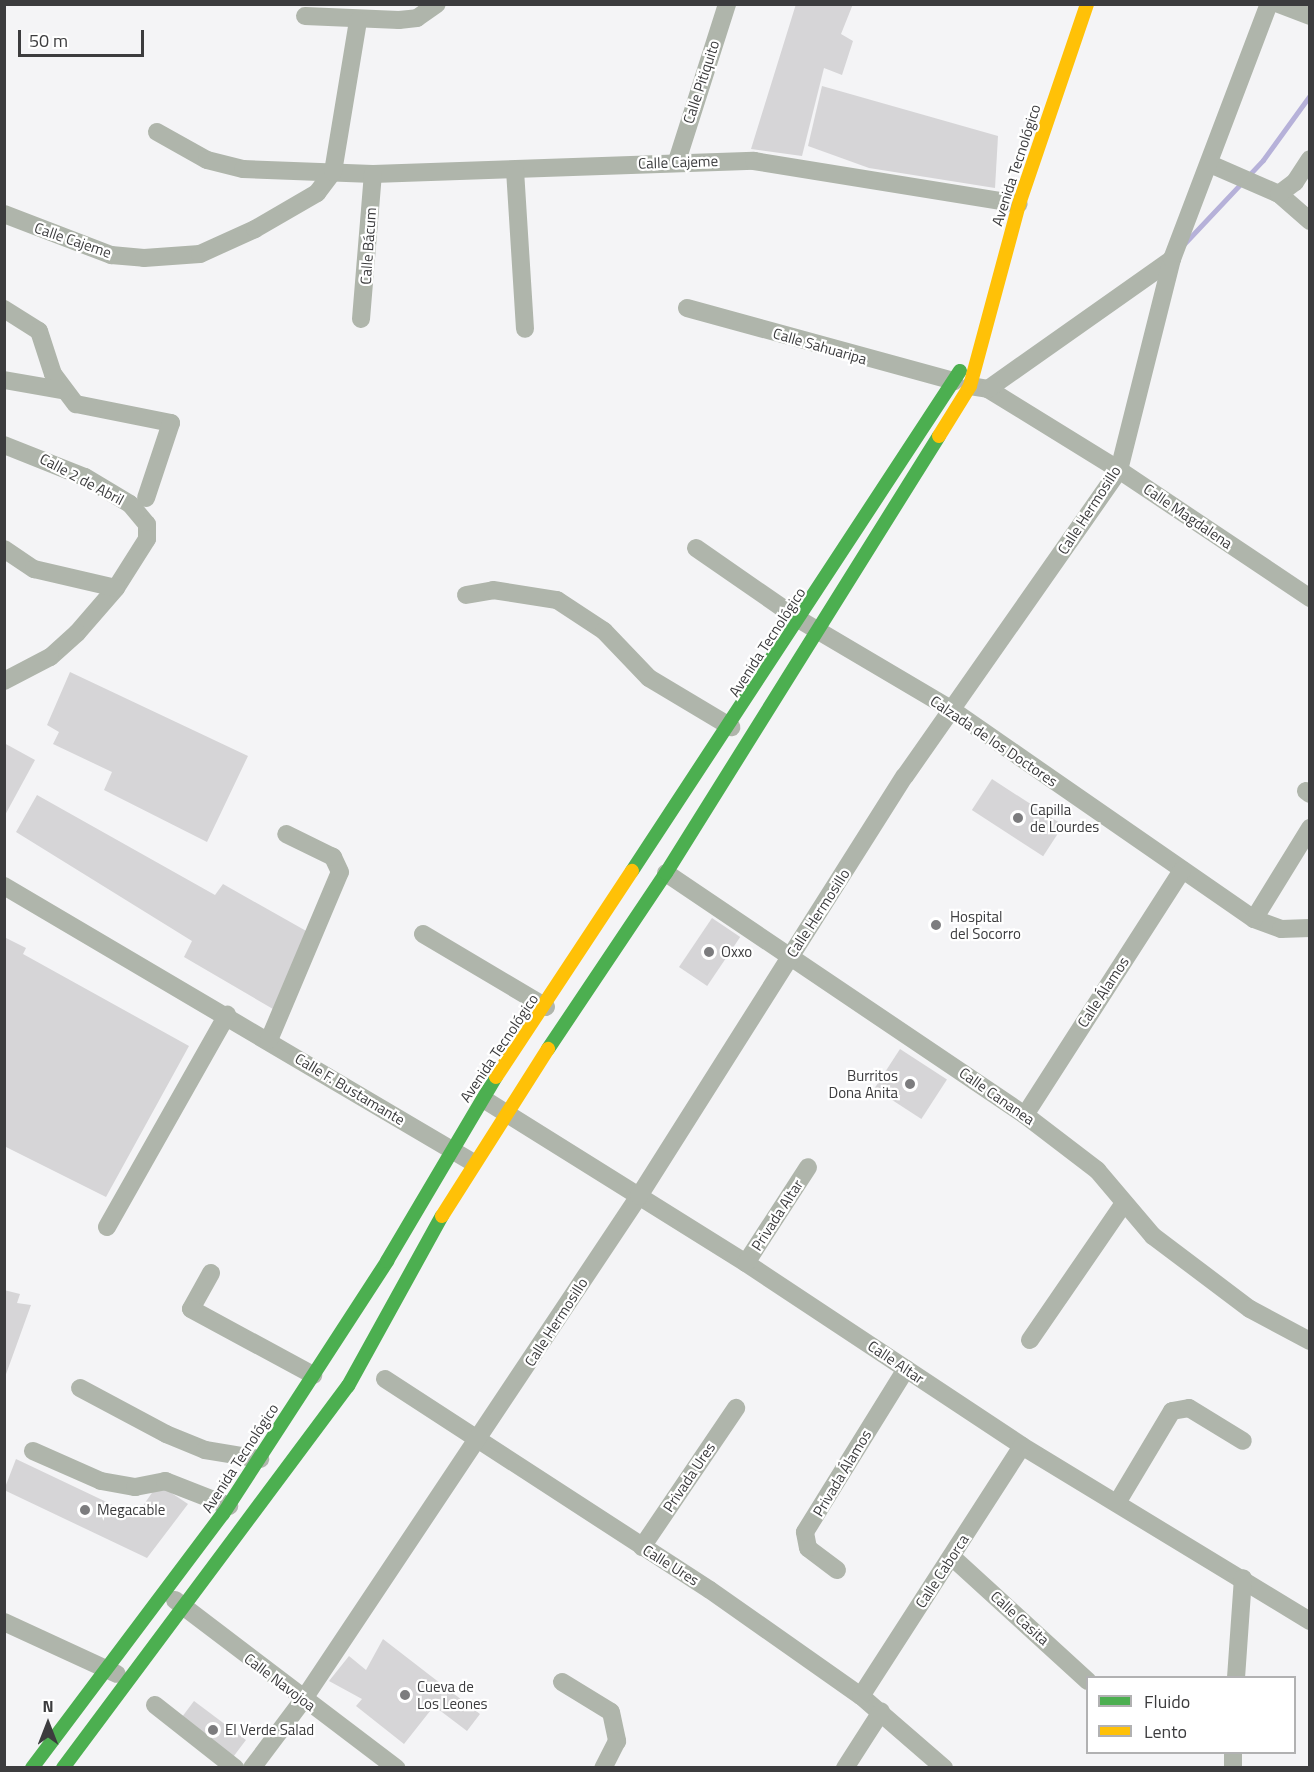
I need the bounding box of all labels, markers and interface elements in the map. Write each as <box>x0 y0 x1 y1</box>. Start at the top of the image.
scale bar <box>21 18 147 56</box>
text: 50 m <box>29 27 68 54</box>
street label: Calle Pitiquito <box>679 38 723 126</box>
street label: Avenida Tecnológico <box>988 102 1044 228</box>
street label: Calle Cajeme <box>638 152 718 172</box>
street label: Calle Bácum <box>356 207 380 285</box>
street label: Calle Cajeme <box>32 218 114 262</box>
street label: Calle Sahuaripa <box>771 324 869 368</box>
street label: Calle 2 de Abril <box>37 449 127 509</box>
street label: Calle Hermosillo <box>1054 462 1124 558</box>
street label: Calle Magdalena <box>1140 480 1236 552</box>
street label: Avenida Tecnológico <box>725 584 809 700</box>
street label: Calzada de los Doctores <box>927 692 1061 790</box>
place label: Capilla de Lourdes <box>1030 800 1099 835</box>
marker: Capilla de Lourdes <box>1011 811 1025 825</box>
street label: Calle Hermosillo <box>783 865 853 961</box>
place label: Hospital del Socorro <box>950 907 1021 942</box>
marker: Hospital del Socorro <box>927 916 945 934</box>
place label: Oxxo <box>721 943 752 961</box>
marker: Oxxo <box>702 945 716 959</box>
street label: Calle Álamos <box>1073 953 1133 1031</box>
street label: Avenida Tecnológico <box>456 990 542 1106</box>
street label: Calle F. Bustamante <box>292 1049 408 1129</box>
street label: Calle Cananea <box>956 1063 1038 1129</box>
place label: Burritos Dona Anita <box>828 1066 898 1101</box>
marker: Burritos Dona Anita <box>903 1077 917 1091</box>
street label: Privada Altar <box>747 1176 807 1254</box>
street label: Calle Hermosillo <box>521 1274 591 1370</box>
street label: Calle Altar <box>864 1337 928 1387</box>
street label: Avenida Tecnológico <box>198 1400 282 1516</box>
street label: Privada Álamos <box>809 1426 875 1520</box>
street label: Privada Ures <box>659 1439 719 1515</box>
place label: Megacable <box>97 1501 165 1519</box>
marker: Megacable <box>78 1503 92 1517</box>
street label: Calle Caborca <box>912 1531 972 1611</box>
street label: Calle Ures <box>640 1541 702 1589</box>
street label: Calle Casita <box>987 1587 1053 1649</box>
street label: Calle Navojoa <box>241 1649 319 1715</box>
legend <box>1086 1676 1296 1754</box>
place label: Cueva de Los Leones <box>417 1677 488 1712</box>
marker: Cueva de Los Leones <box>398 1688 412 1702</box>
text: Fluido <box>1144 1688 1190 1715</box>
north arrow <box>18 1694 78 1754</box>
text: N <box>42 1694 54 1718</box>
text: Lento <box>1144 1718 1187 1745</box>
place label: El Verde Salad <box>225 1721 314 1739</box>
marker: El Verde Salad <box>206 1723 220 1737</box>

